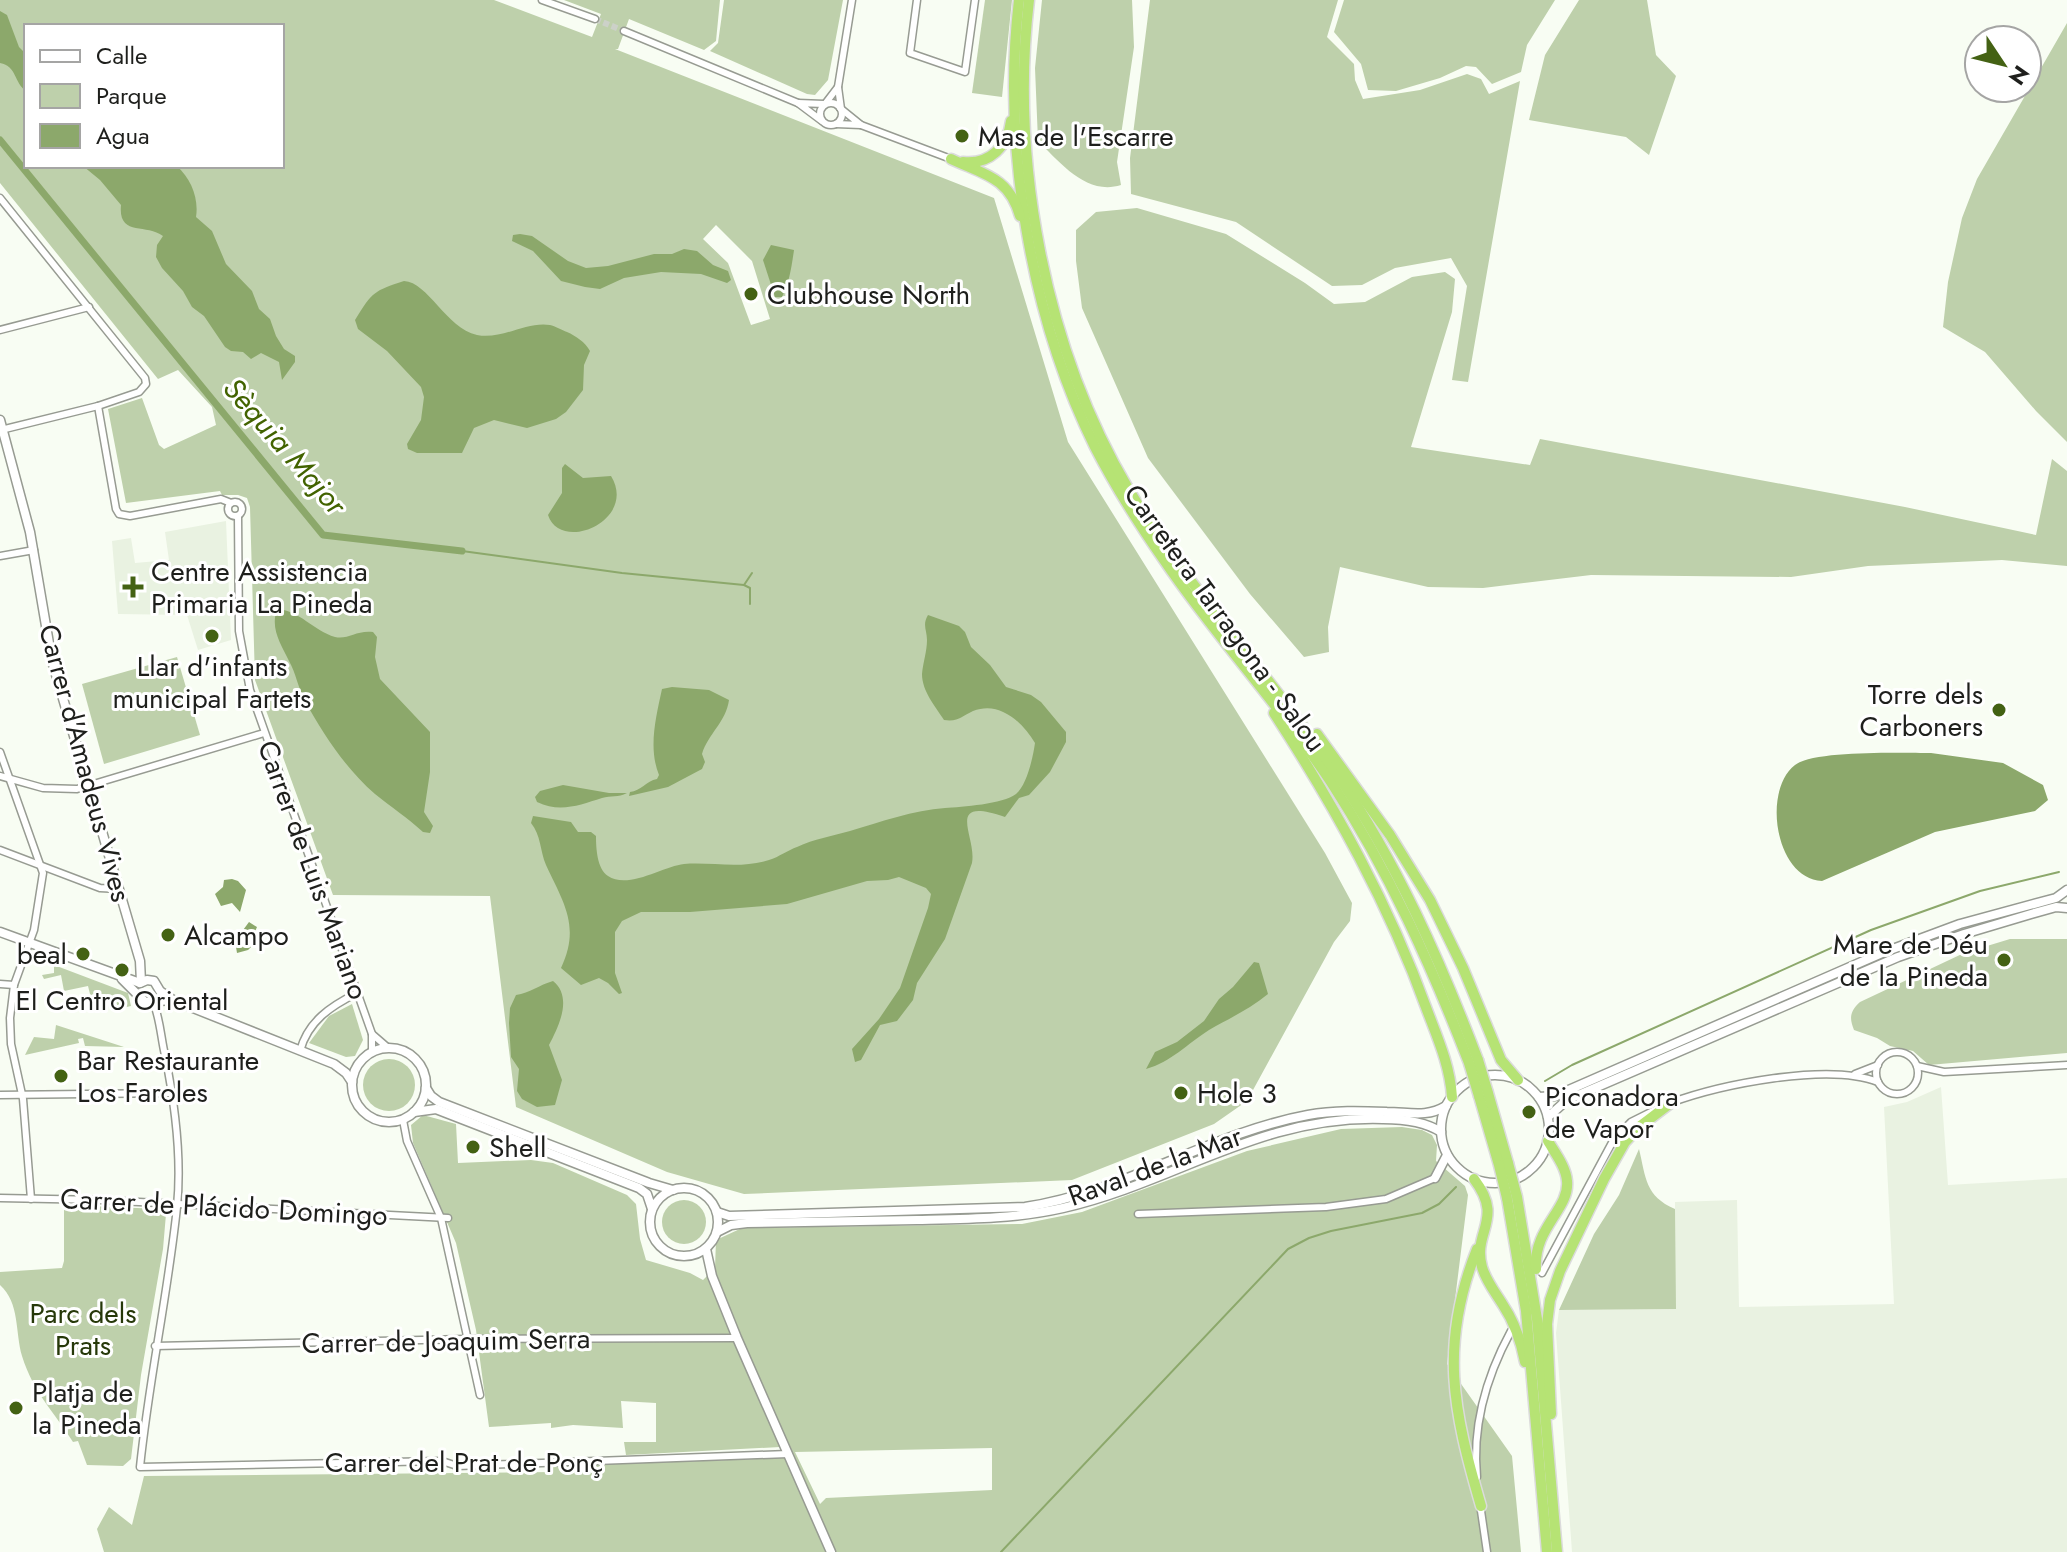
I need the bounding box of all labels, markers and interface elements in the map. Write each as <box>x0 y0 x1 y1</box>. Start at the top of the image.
legend <box>24 24 284 168</box>
north arrow <box>1963 24 2043 104</box>
text: Calle <box>96 38 147 73</box>
text: N <box>2001 59 2037 92</box>
text: Parque <box>96 78 167 113</box>
place label: Mas de l'Escarre <box>978 116 1174 157</box>
text: Agua <box>96 118 150 153</box>
marker: Mas de l'Escarre <box>953 127 971 145</box>
place label: Clubhouse North <box>767 274 970 315</box>
marker: Clubhouse North <box>742 285 760 303</box>
water label: Sèquia Major <box>213 368 358 526</box>
street label: Carretera Tarragona - Salou <box>1114 476 1336 760</box>
place label: Centre Assistencia Primaria La Pineda <box>151 551 372 624</box>
marker: Centre Assistencia Primaria La Pineda <box>122 576 144 598</box>
street label: Carrer d'Amadeus Vives <box>28 620 142 906</box>
marker: Llar d'infants municipal Fartets <box>203 627 221 645</box>
place label: Llar d'infants municipal Fartets <box>113 646 311 719</box>
place label: Torre dels Carboners <box>1859 674 1983 747</box>
marker: Torre dels Carboners <box>1990 701 2008 719</box>
street label: Carrer de Luis Mariano <box>247 735 379 1005</box>
place label: Alcampo <box>184 915 289 956</box>
place label: Mare de Déu de la Pineda <box>1833 924 1988 997</box>
marker: Alcampo <box>159 926 177 944</box>
place label: beal <box>17 934 67 975</box>
marker: beal <box>74 945 92 963</box>
marker: Mare de Déu de la Pineda <box>1995 951 2013 969</box>
marker: El Centro Oriental <box>113 961 131 979</box>
place label: El Centro Oriental <box>16 980 228 1021</box>
place label: Bar Restaurante Los Faroles <box>77 1040 259 1113</box>
marker: Bar Restaurante Los Faroles <box>52 1067 70 1085</box>
place label: Hole 3 <box>1197 1073 1277 1114</box>
place label: Piconadora de Vapor <box>1545 1076 1679 1149</box>
marker: Hole 3 <box>1172 1084 1190 1102</box>
marker: Piconadora de Vapor <box>1520 1103 1538 1121</box>
street label: Raval de la Mar <box>1062 1115 1248 1216</box>
place label: Shell <box>489 1127 546 1168</box>
marker: Shell <box>464 1138 482 1156</box>
street label: Carrer de Plácido Domingo <box>59 1178 389 1236</box>
park label: Parc dels Prats <box>29 1293 137 1366</box>
street label: Carrer de Joaquim Serra <box>301 1318 591 1364</box>
place label: Platja de la Pineda <box>32 1372 141 1445</box>
marker: Platja de la Pineda <box>7 1399 25 1417</box>
street label: Carrer del Prat de Ponç <box>325 1442 603 1483</box>

